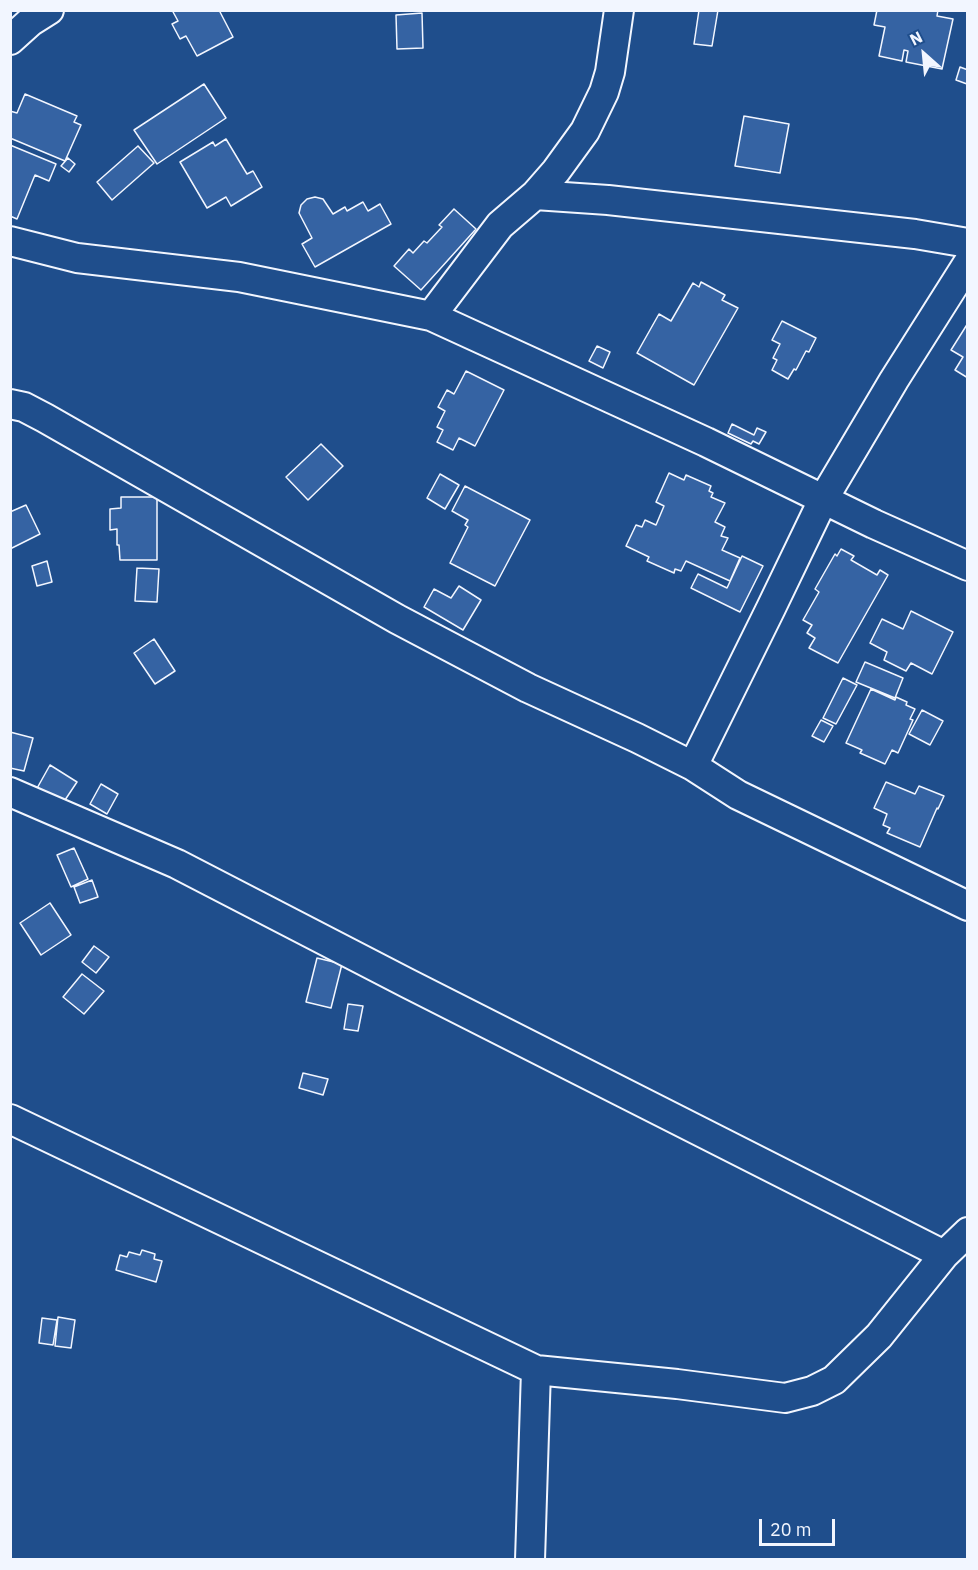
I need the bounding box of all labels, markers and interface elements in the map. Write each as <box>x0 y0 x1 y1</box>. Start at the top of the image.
north arrow <box>894 24 954 84</box>
text: N <box>906 26 926 50</box>
scale bar <box>762 1507 838 1545</box>
text: 20 m <box>770 1518 812 1541</box>

